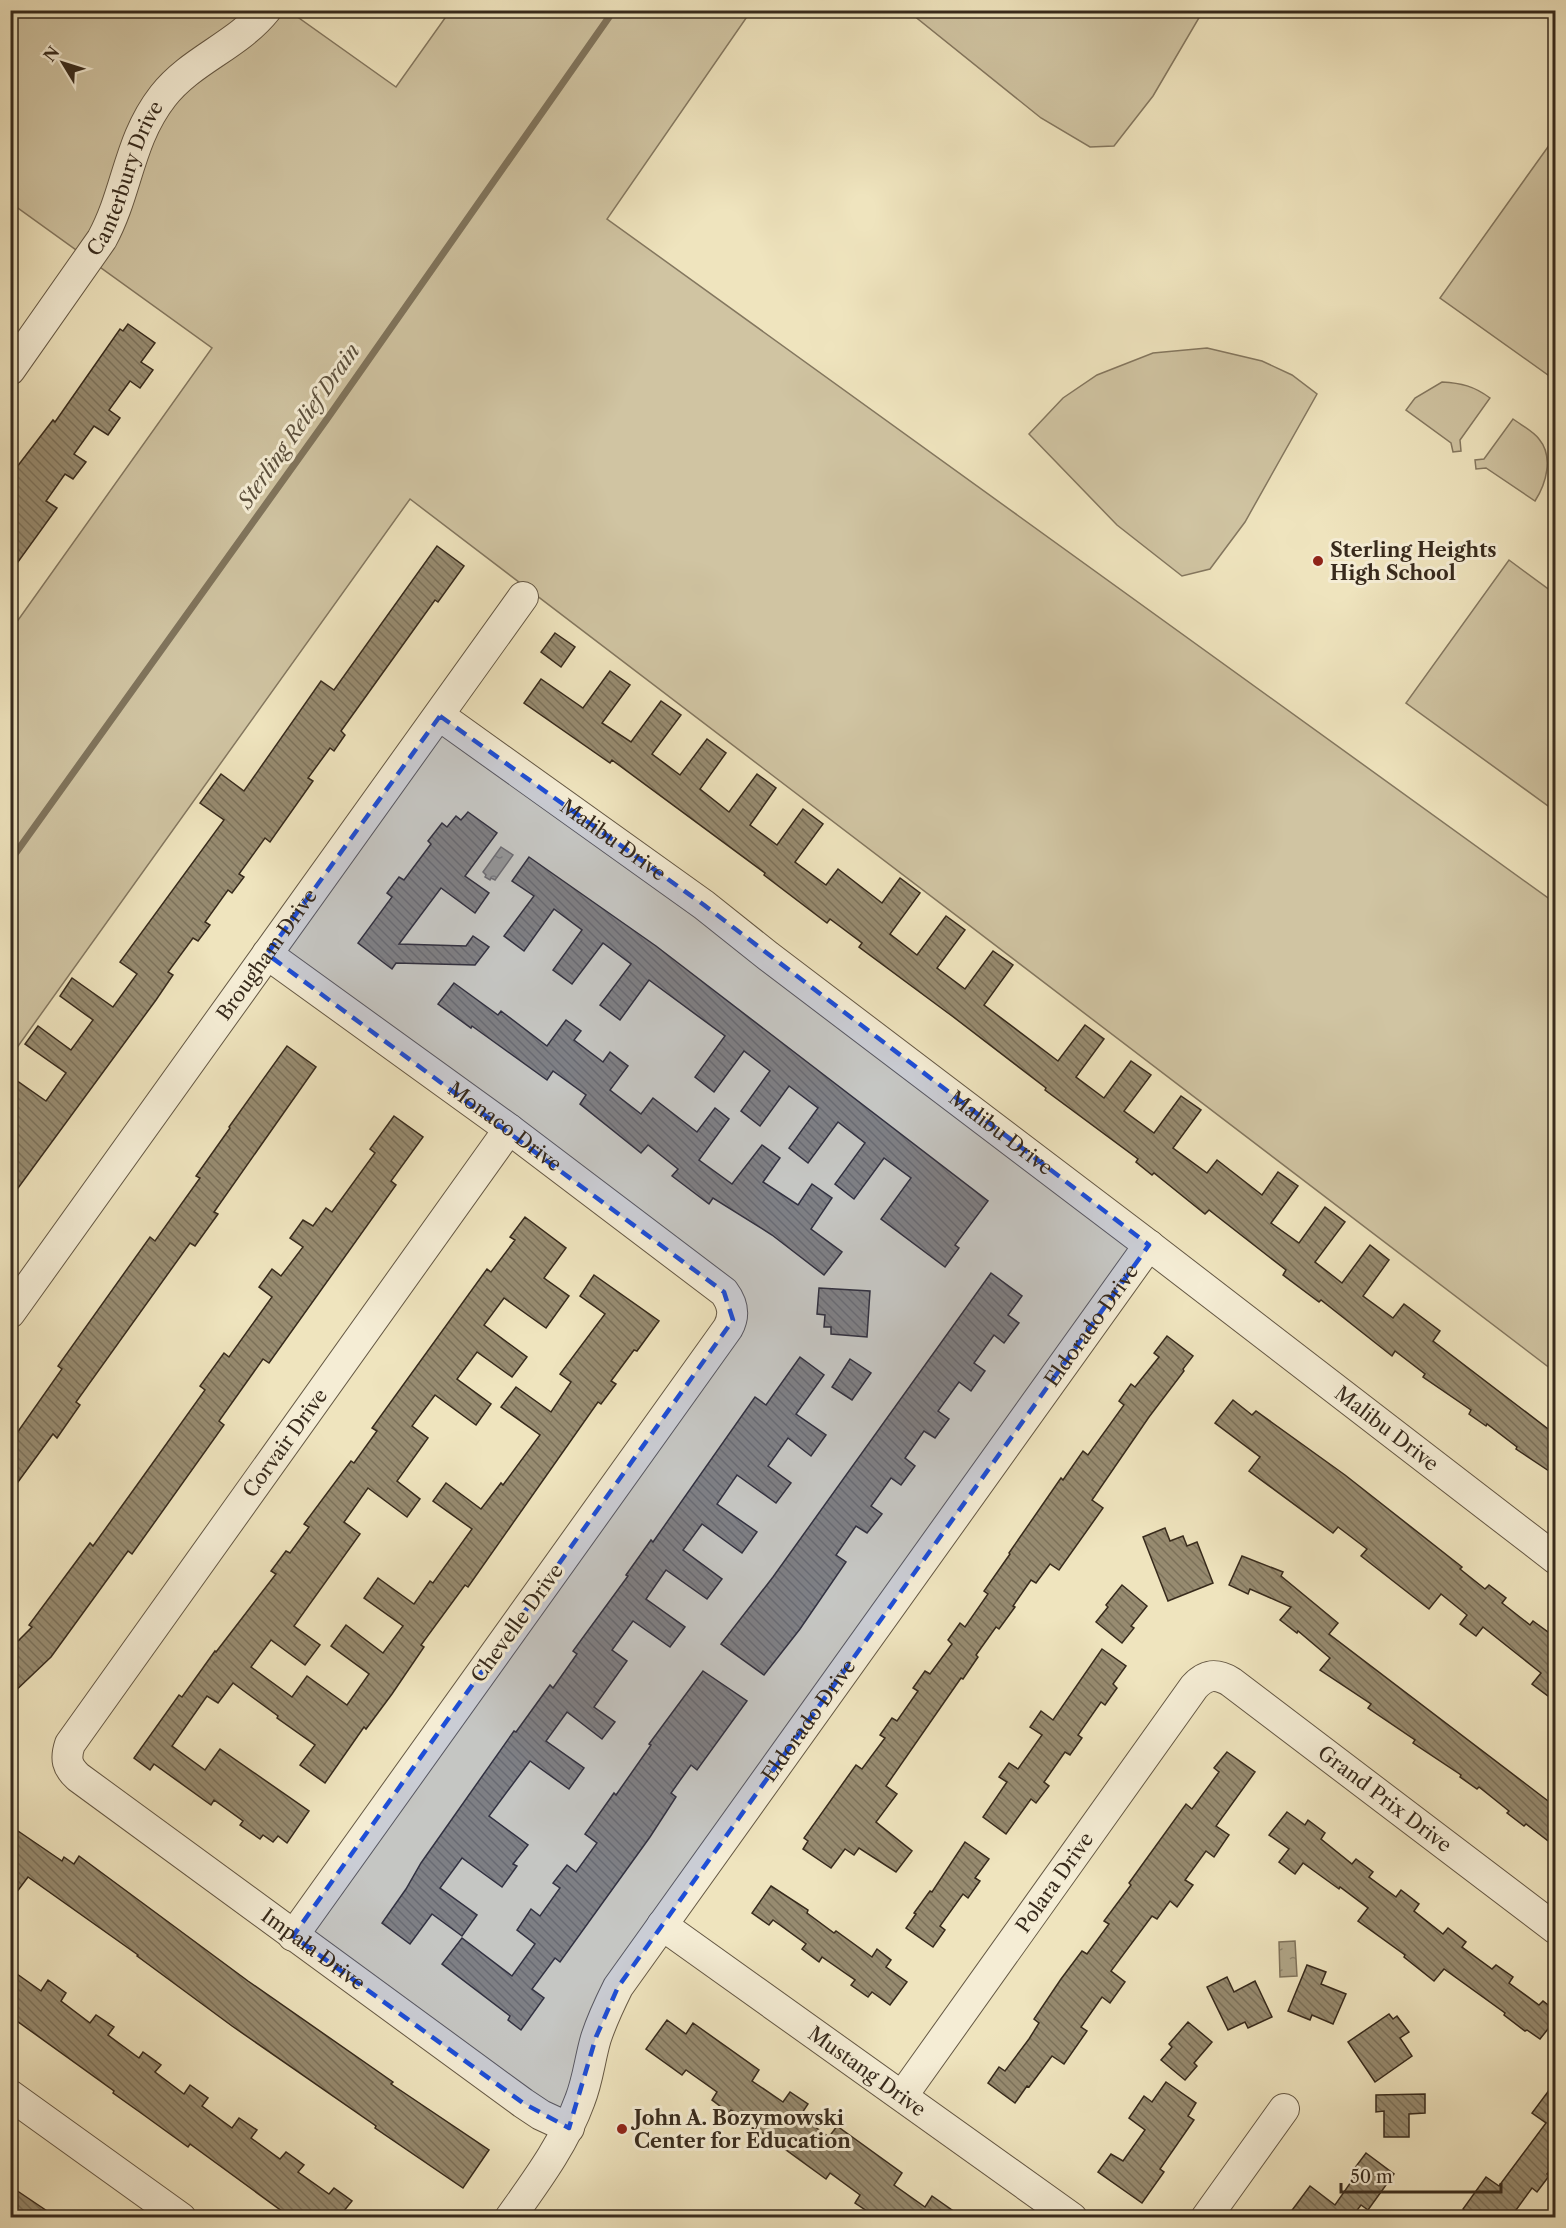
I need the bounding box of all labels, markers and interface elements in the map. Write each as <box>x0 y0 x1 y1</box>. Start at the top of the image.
north arrow <box>33 33 93 93</box>
text: N <box>39 42 63 65</box>
street label: Canterbury Drive <box>82 96 168 261</box>
water label: Sterling Relief Drain <box>231 339 365 514</box>
place label: Sterling Heights High School <box>1330 538 1496 585</box>
marker: Sterling Heights High School <box>1311 554 1325 568</box>
street label: Malibu Drive <box>556 794 671 886</box>
street label: Brougham Drive <box>212 884 322 1025</box>
street label: Monaco Drive <box>443 1077 566 1177</box>
street label: Malibu Drive <box>944 1086 1058 1180</box>
street label: Eldorado Drive <box>1040 1259 1143 1391</box>
street label: Malibu Drive <box>1330 1381 1443 1476</box>
street label: Corvair Drive <box>238 1384 332 1502</box>
street label: Chevelle Drive <box>466 1559 568 1687</box>
street label: Eldorado Drive <box>757 1655 861 1786</box>
street label: Grand Prix Drive <box>1313 1740 1456 1857</box>
street label: Polara Drive <box>1011 1828 1098 1937</box>
street label: Impala Drive <box>257 1903 370 1995</box>
street label: Mustang Drive <box>804 2021 930 2122</box>
place label: John A. Bozymowski Center for Education <box>630 2106 851 2153</box>
marker: John A. Bozymowski Center for Education <box>615 2122 629 2136</box>
scale bar <box>1341 2156 1502 2194</box>
text: 50 m <box>1350 2166 1393 2188</box>

